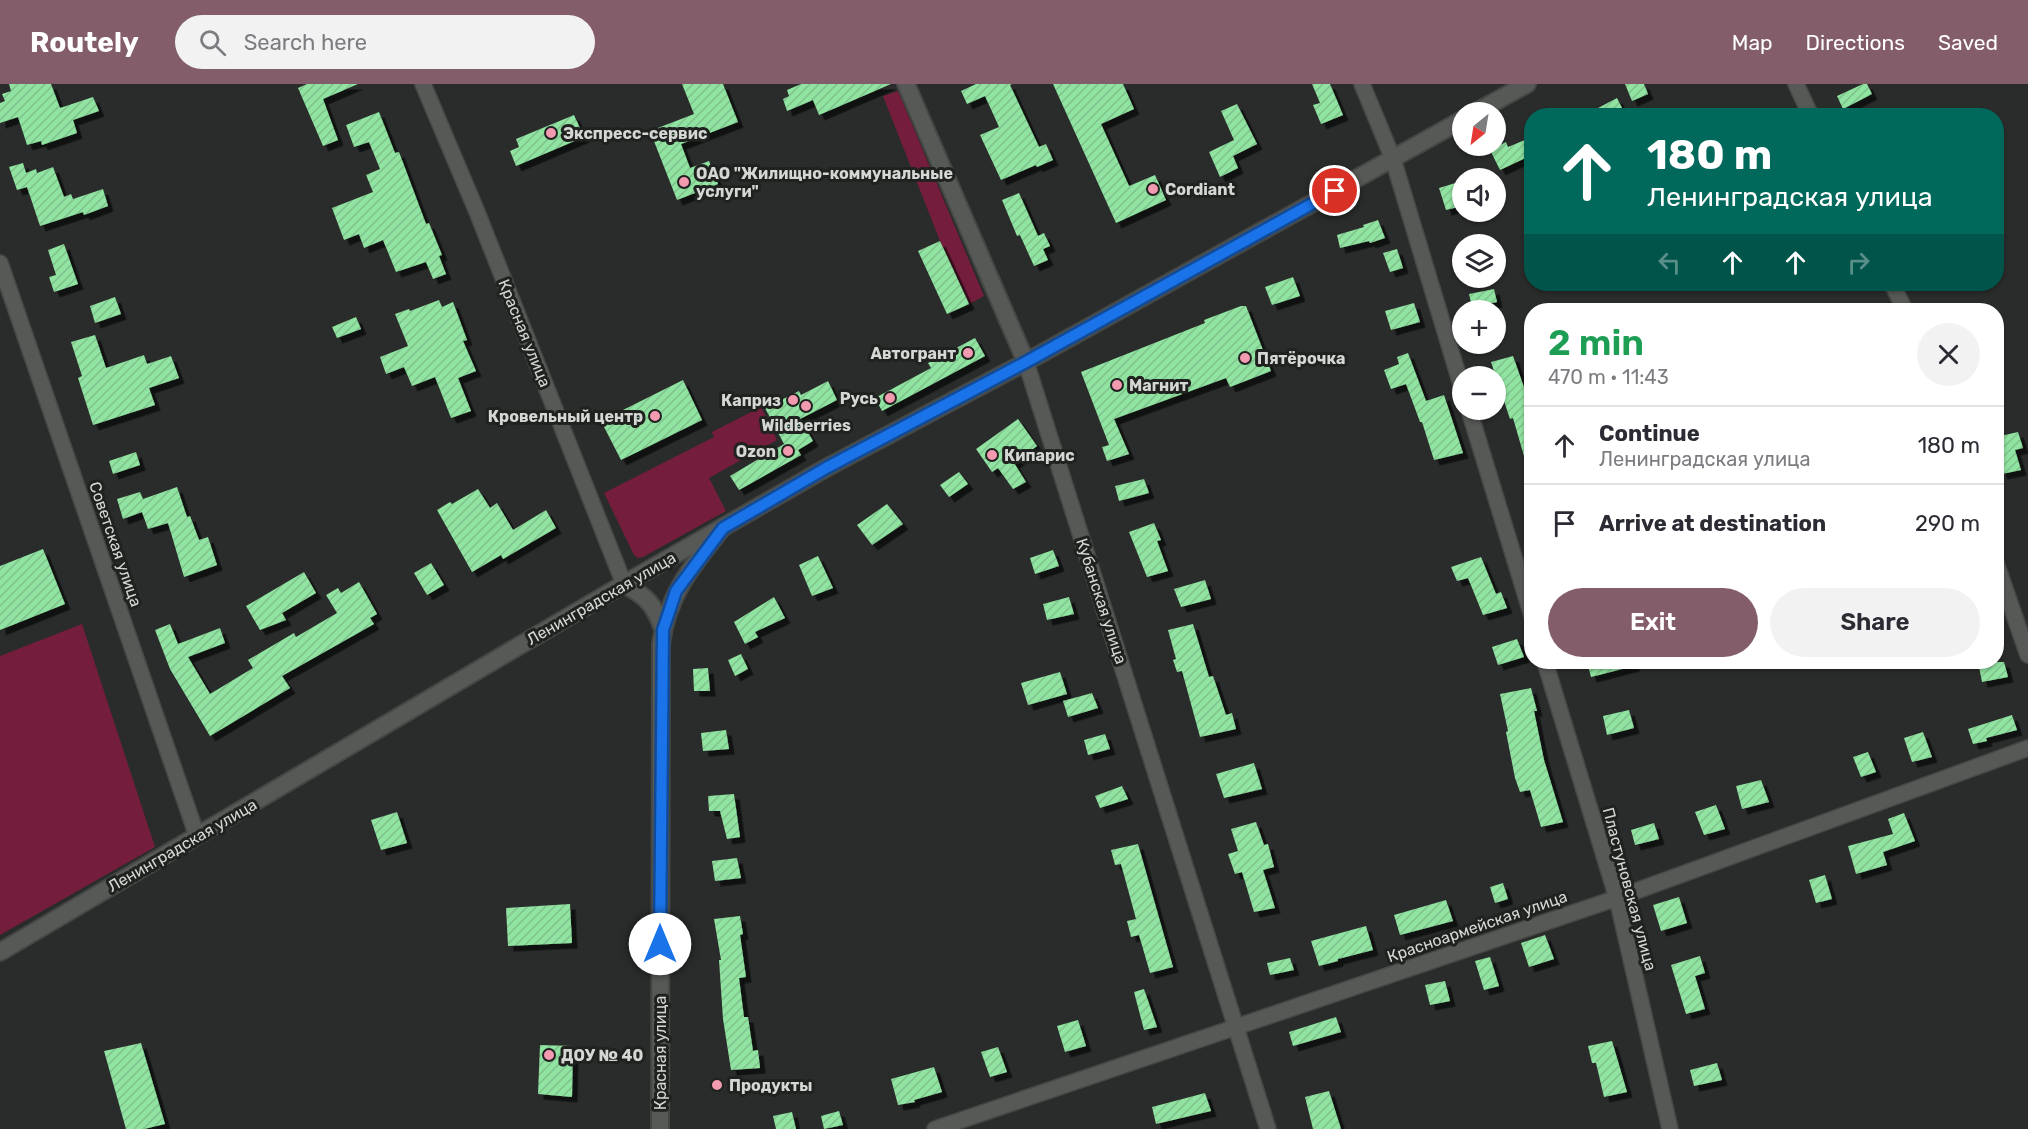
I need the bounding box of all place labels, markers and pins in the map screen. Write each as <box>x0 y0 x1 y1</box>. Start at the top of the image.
place label: Экспресс-сервис <box>563 124 707 143</box>
marker: Экспресс-сервис <box>544 126 558 140</box>
place label: ОАО "Жилищно-коммунальные услуги" <box>696 164 953 201</box>
pin <box>1309 165 1360 216</box>
marker: ОАО "Жилищно-коммунальные услуги" <box>677 175 691 189</box>
place label: Cordiant <box>1165 180 1236 199</box>
marker: Cordiant <box>1146 182 1160 196</box>
place label: Автогрант <box>870 344 956 363</box>
marker: Автогрант <box>961 346 975 360</box>
place label: Пятёрочка <box>1257 349 1346 368</box>
marker: Пятёрочка <box>1238 351 1252 365</box>
place label: Магнит <box>1129 376 1188 395</box>
marker: Магнит <box>1110 378 1124 392</box>
place label: Русь <box>840 389 878 408</box>
place label: Каприз <box>721 391 781 410</box>
marker: Русь <box>883 391 897 405</box>
marker: Каприз <box>786 393 800 407</box>
marker: Wildberries <box>799 399 813 413</box>
place label: Кровельный центр <box>488 407 643 426</box>
marker: Кровельный центр <box>648 409 662 423</box>
place label: Wildberries <box>761 416 851 435</box>
place label: Ozon <box>736 442 776 461</box>
marker: Ozon <box>781 444 795 458</box>
place label: Кипарис <box>1004 446 1075 465</box>
marker: Кипарис <box>985 448 999 462</box>
place label: ДОУ № 40 <box>561 1046 643 1065</box>
marker: ДОУ № 40 <box>542 1048 556 1062</box>
place label: Продукты <box>729 1076 812 1095</box>
marker: Продукты <box>710 1078 724 1092</box>

